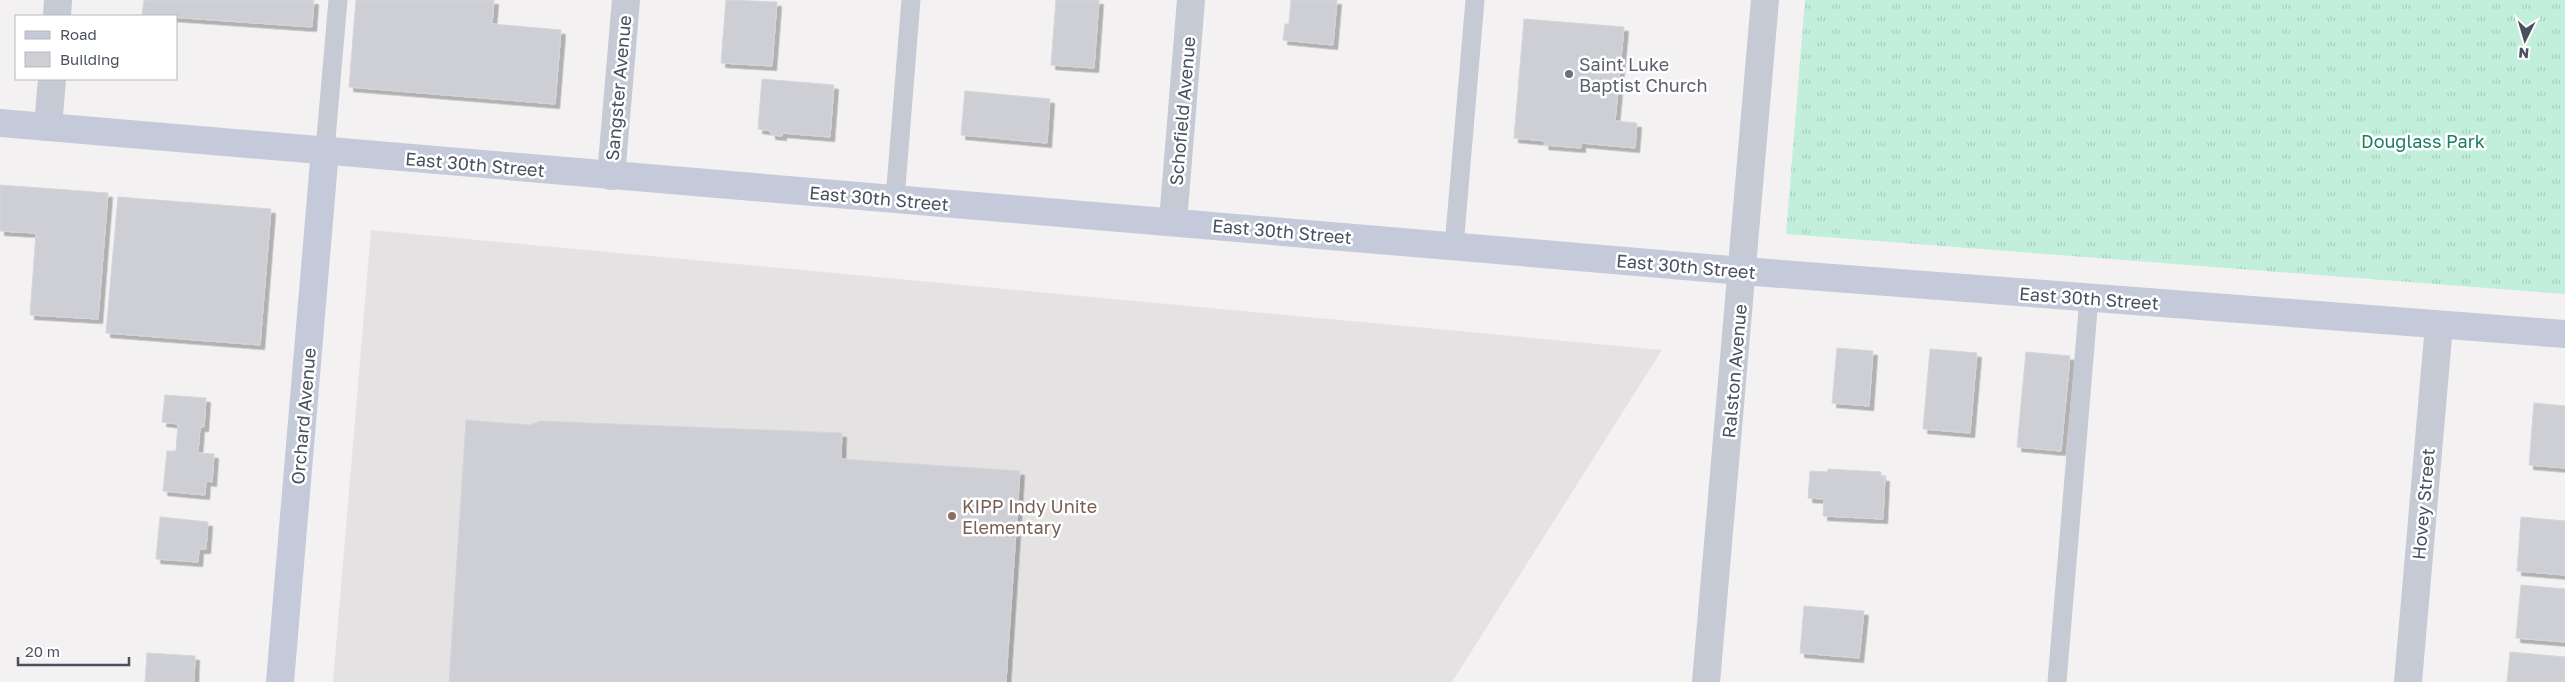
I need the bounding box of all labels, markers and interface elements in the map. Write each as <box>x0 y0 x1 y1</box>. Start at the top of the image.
street label: Sangster Avenue <box>601 14 635 162</box>
legend <box>15 15 178 80</box>
north arrow <box>2500 15 2550 65</box>
text: Road <box>60 25 97 43</box>
street label: Schofield Avenue <box>1165 36 1199 186</box>
text: N <box>2518 45 2530 62</box>
text: Building <box>60 50 120 68</box>
place label: Saint Luke Baptist Church <box>1579 53 1707 96</box>
marker: Saint Luke Baptist Church <box>1563 68 1575 80</box>
park label: Douglass Park <box>2361 130 2485 152</box>
street label: East 30th Street <box>404 147 546 181</box>
street label: East 30th Street <box>808 181 950 215</box>
street label: East 30th Street <box>1211 214 1353 248</box>
street label: East 30th Street <box>1615 249 1757 283</box>
street label: East 30th Street <box>2018 282 2160 314</box>
street label: Ralston Avenue <box>1717 303 1751 439</box>
street label: Orchard Avenue <box>286 347 320 485</box>
street label: Hovey Street <box>2407 447 2439 561</box>
place label: KIPP Indy Unite Elementary <box>962 495 1097 538</box>
marker: KIPP Indy Unite Elementary <box>946 510 958 522</box>
scale bar <box>18 634 129 666</box>
text: 20 m <box>25 642 60 660</box>

